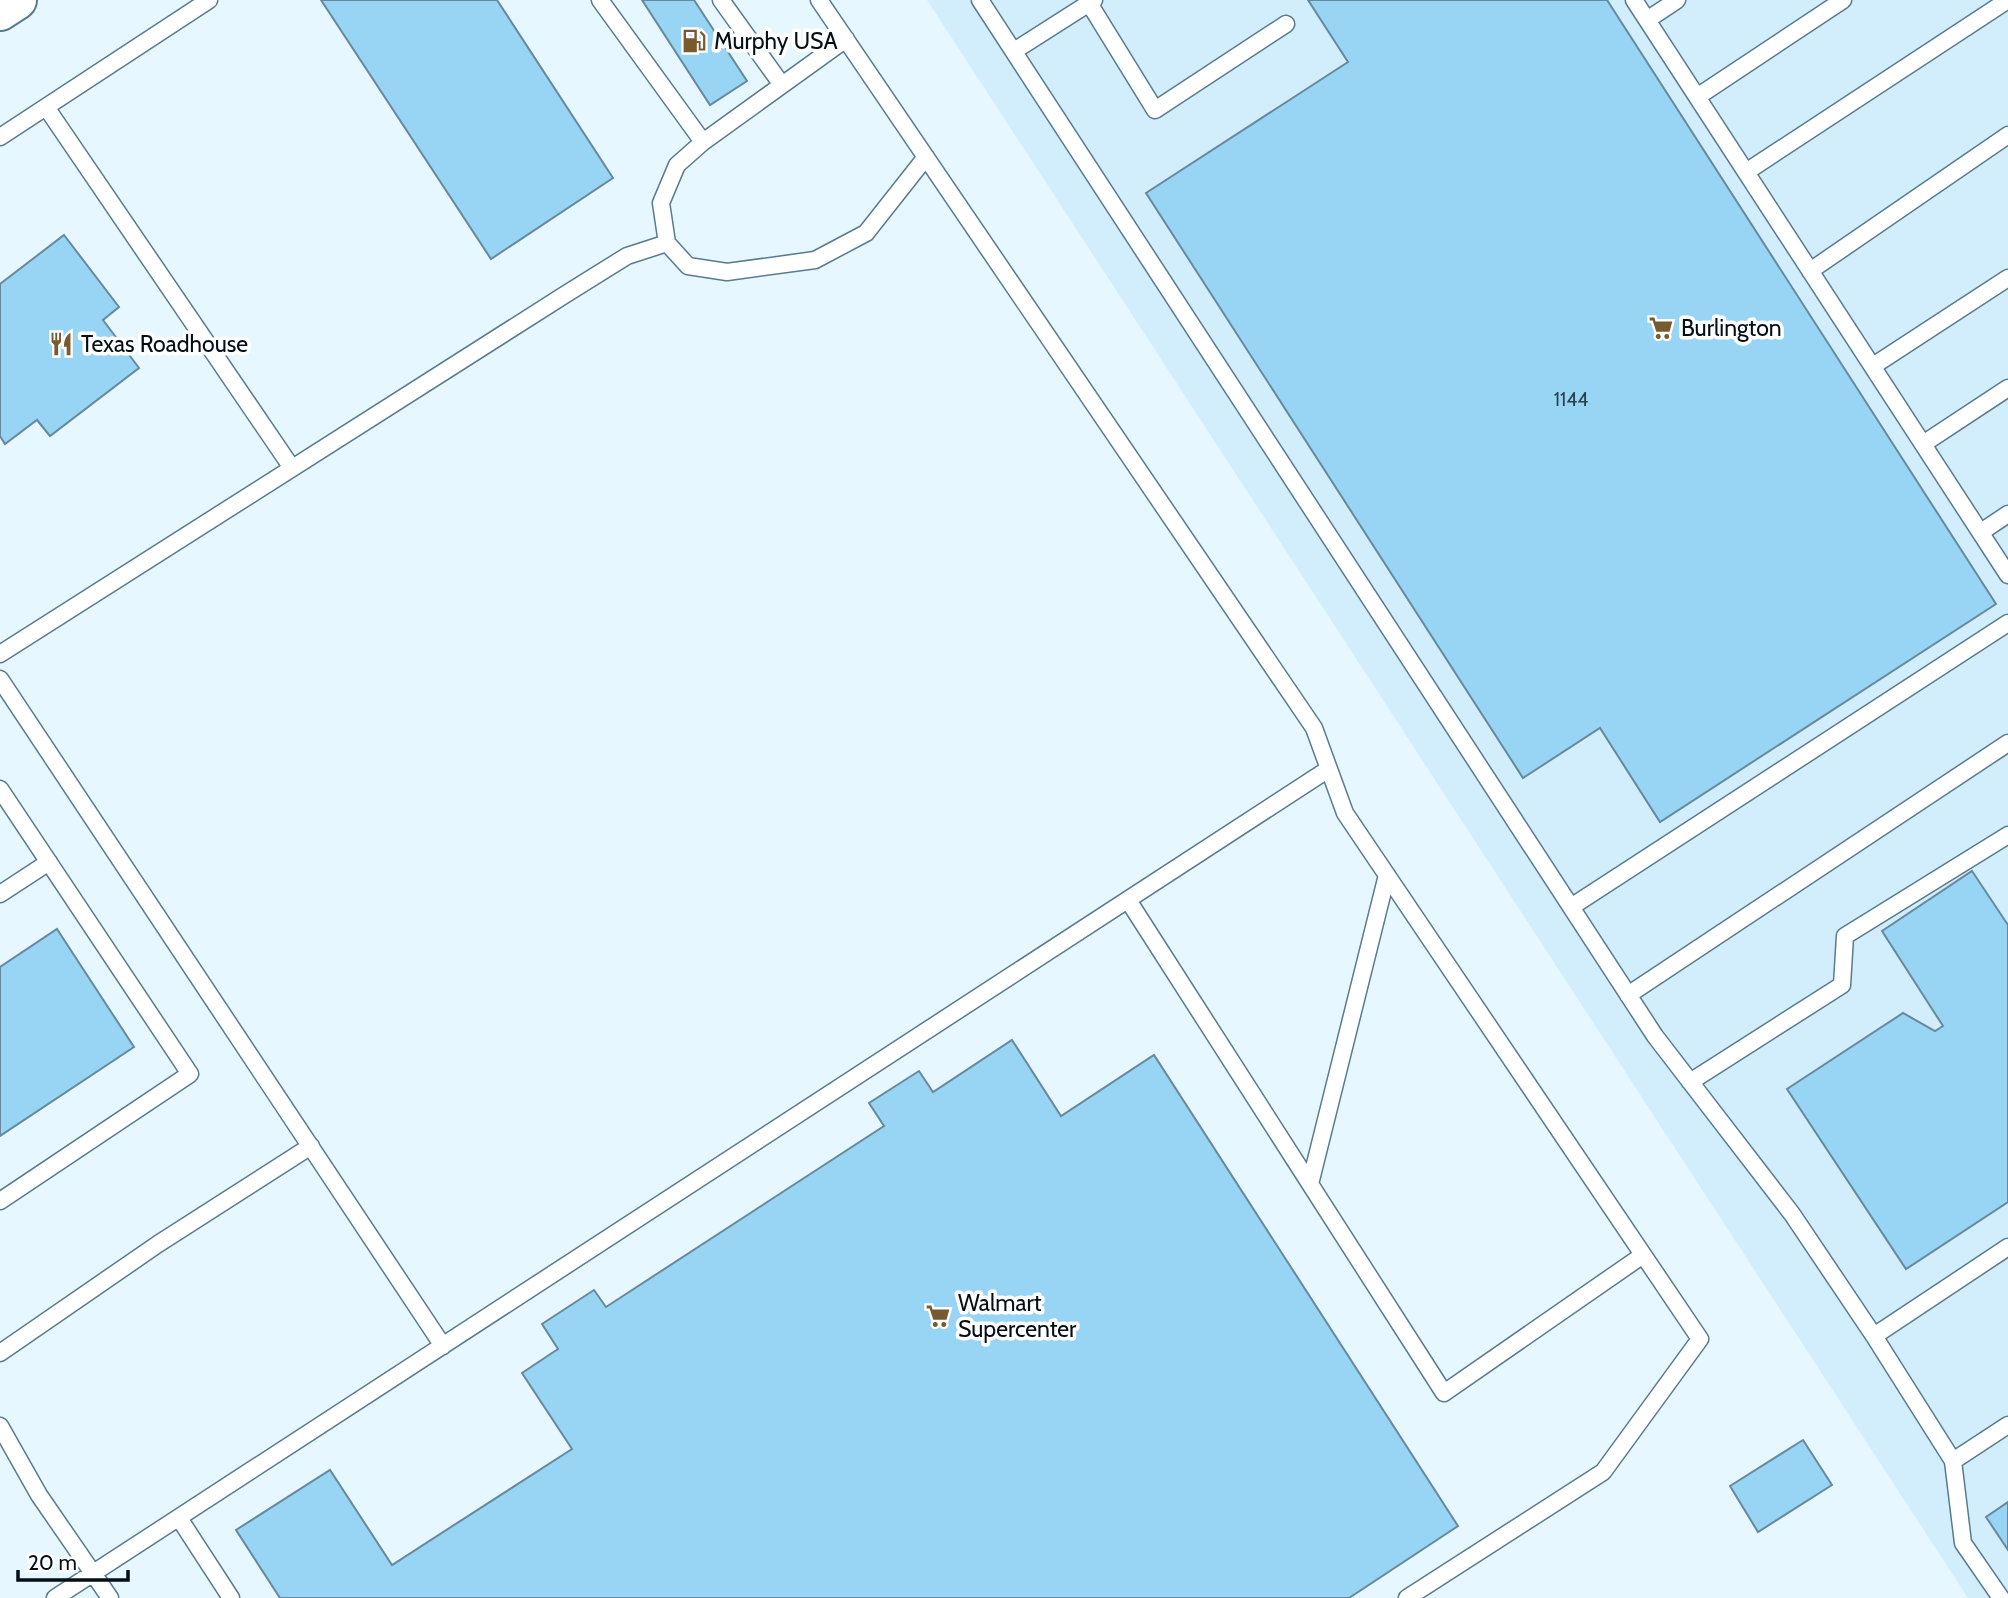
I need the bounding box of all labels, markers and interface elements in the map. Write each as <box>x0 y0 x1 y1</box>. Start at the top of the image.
fuel station icon: Murphy USA <box>680 27 708 55</box>
place label: Murphy USA <box>714 27 838 55</box>
supermarket icon: Burlington <box>1647 314 1675 342</box>
place label: Burlington <box>1681 314 1782 342</box>
restaurant icon: Texas Roadhouse <box>47 330 75 358</box>
place label: Texas Roadhouse <box>81 330 248 358</box>
house number: 1144 <box>1554 388 1588 411</box>
place label: Walmart Supercenter <box>958 1289 1077 1343</box>
supermarket icon: Walmart Supercenter <box>924 1302 952 1330</box>
scale bar <box>18 1538 128 1582</box>
text: 20 m <box>28 1550 77 1575</box>

